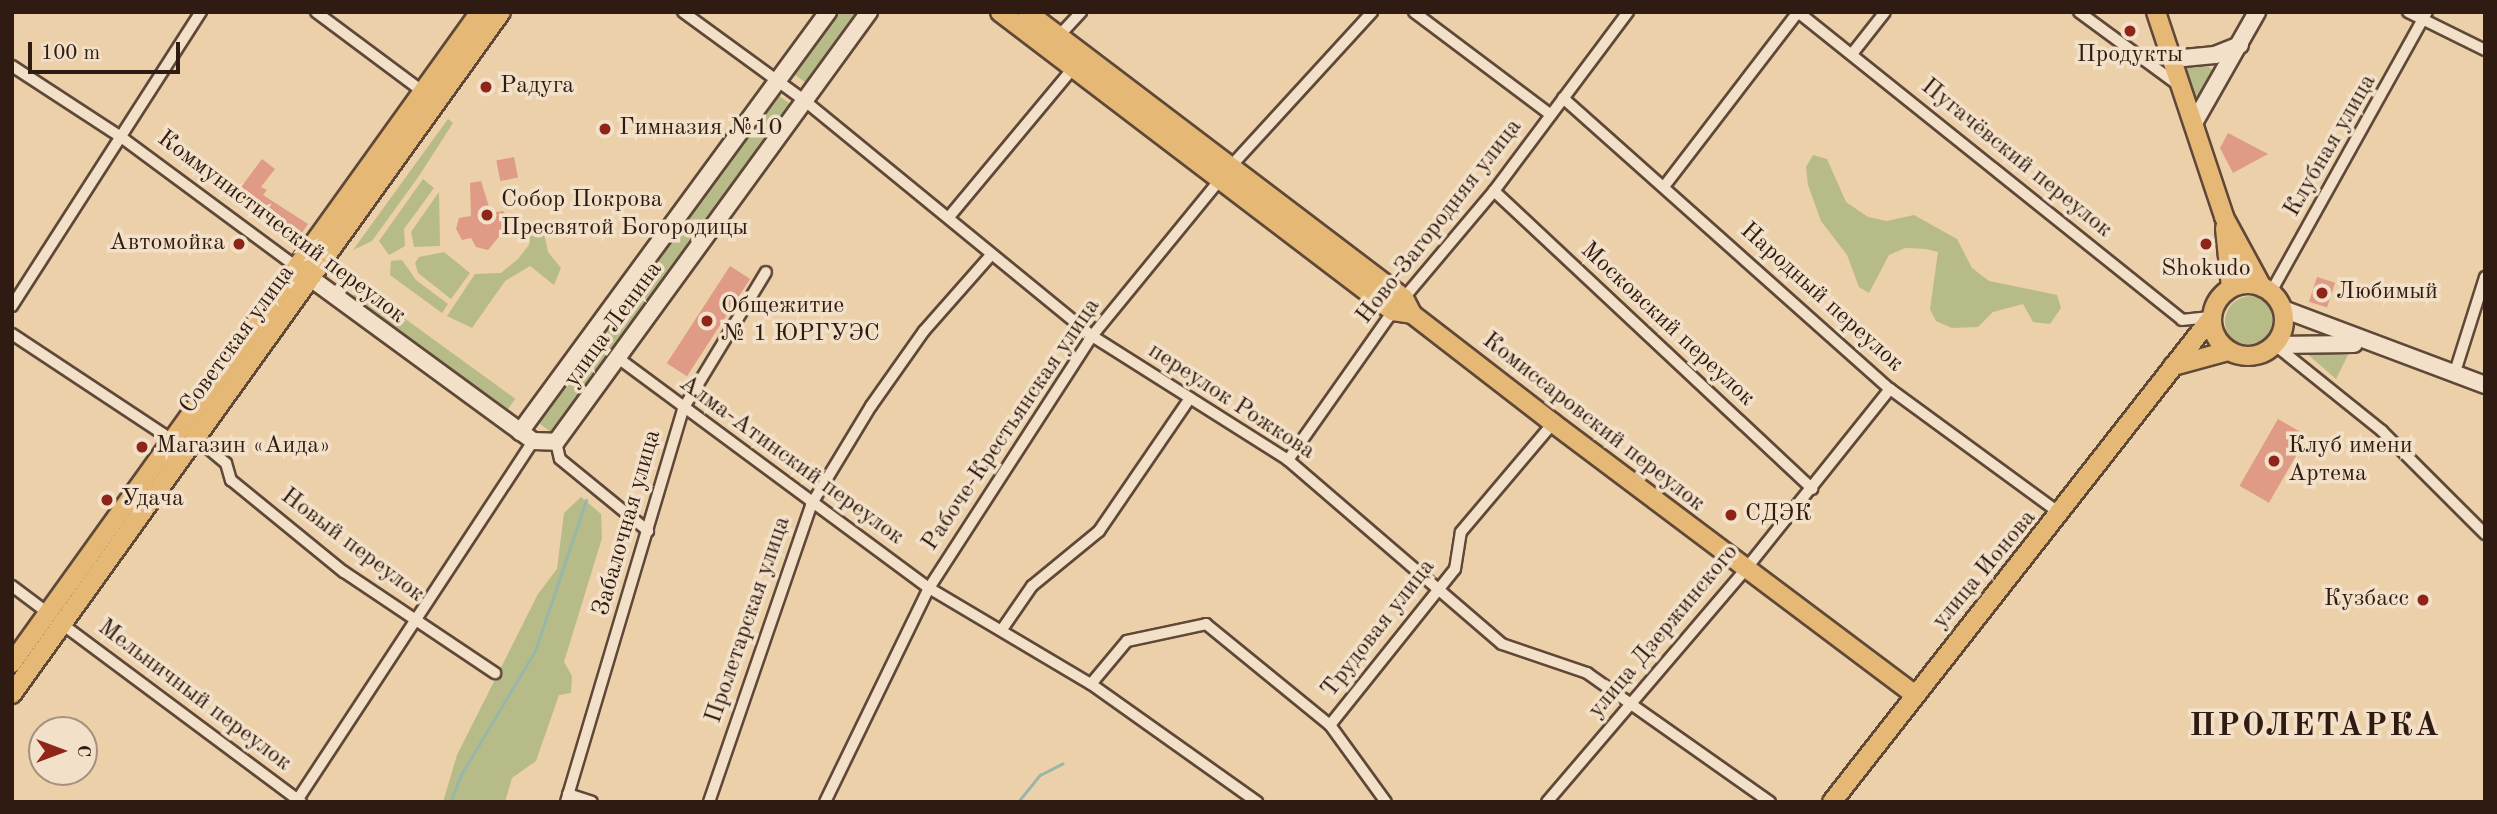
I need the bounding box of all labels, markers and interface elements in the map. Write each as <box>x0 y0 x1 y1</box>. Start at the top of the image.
marker: Продукты <box>2122 23 2138 39</box>
scale bar <box>32 28 184 72</box>
place label: Продукты <box>2077 42 2183 70</box>
text: 100 m <box>41 43 100 64</box>
street label: Клубная улица <box>2279 70 2383 222</box>
place label: Радуга <box>500 73 574 101</box>
street label: Пугачёвский переулок <box>1915 73 2117 245</box>
marker: Радуга <box>478 79 494 95</box>
street label: Ново-Загородняя улица <box>1351 114 1529 330</box>
place label: Гимназия №10 <box>619 115 782 143</box>
marker: Гимназия №10 <box>597 121 613 137</box>
street label: Коммунистический переулок <box>151 125 411 331</box>
place label: Собор Покрова Пресвятой Богородицы <box>501 187 748 243</box>
marker: Собор Покрова Пресвятой Богородицы <box>479 207 495 223</box>
street label: Народный переулок <box>1733 217 1909 379</box>
place label: Автомойка <box>109 230 225 258</box>
marker: Автомойка <box>231 236 247 252</box>
marker: Shokudo <box>2198 236 2214 252</box>
street label: Московский переулок <box>1574 237 1760 413</box>
street label: улица Ленина <box>559 256 669 394</box>
place label: Shokudo <box>2161 256 2251 284</box>
street label: Советская улица <box>174 260 302 420</box>
place label: Любимый <box>2336 279 2438 307</box>
marker: Любимый <box>2314 285 2330 301</box>
place label: Общежитие № 1 ЮРГУЭС <box>721 293 880 349</box>
street label: Рабоче-Крестьянская улица <box>917 293 1107 557</box>
marker: Общежитие № 1 ЮРГУЭС <box>699 313 715 329</box>
street label: Комиссаровский переулок <box>1476 327 1710 519</box>
street label: переулок Рожкова <box>1142 337 1320 467</box>
street label: Алма-Атинский переулок <box>673 370 909 552</box>
street label: Забалочная улица <box>588 427 668 619</box>
place label: Магазин «Аида» <box>156 433 331 461</box>
place label: Клуб имени Артема <box>2288 433 2413 489</box>
marker: Магазин «Аида» <box>134 439 150 455</box>
marker: Клуб имени Артема <box>2266 453 2282 469</box>
street label: Новый переулок <box>274 482 430 610</box>
place label: Удача <box>121 486 184 514</box>
marker: Удача <box>99 492 115 508</box>
place label: СДЭК <box>1745 501 1812 529</box>
street label: улица Ионова <box>1927 504 2043 636</box>
marker: СДЭК <box>1723 507 1739 523</box>
street label: Пролетарская улица <box>700 513 798 727</box>
street label: улица Дзержинского <box>1583 539 1745 725</box>
street label: Трудовая улица <box>1316 554 1442 704</box>
place label: Кузбасс <box>2324 586 2409 614</box>
marker: Кузбасс <box>2415 592 2431 608</box>
street label: Мельничный переулок <box>92 614 296 778</box>
district label: ПРОЛЕТАРКА <box>2191 708 2439 746</box>
north arrow <box>28 716 98 786</box>
text: С <box>73 745 92 757</box>

